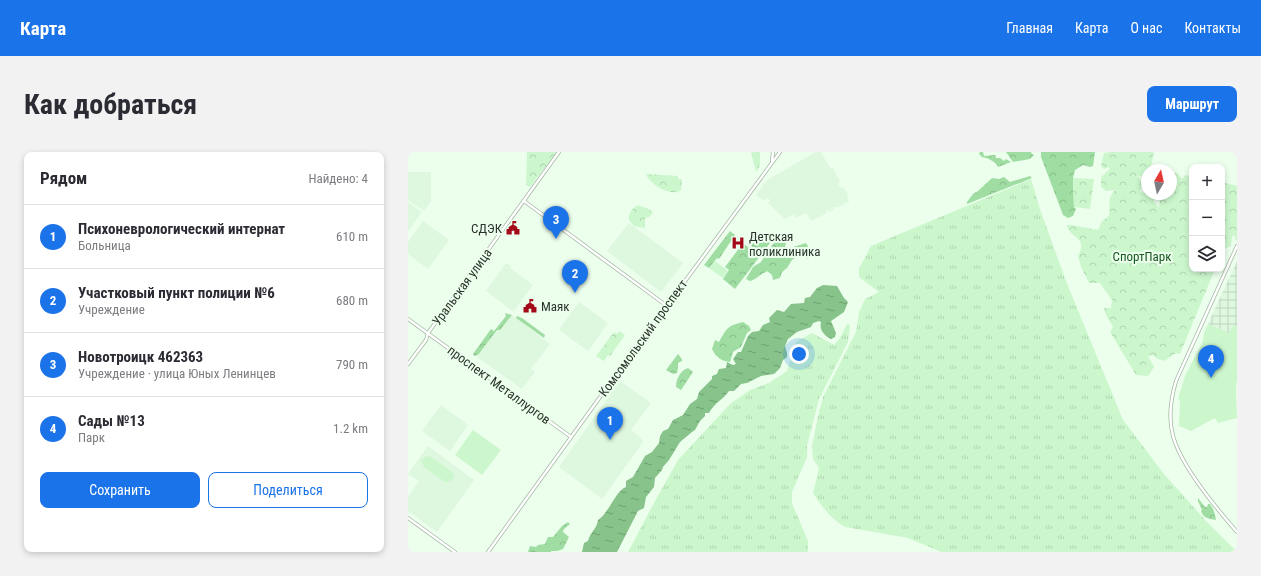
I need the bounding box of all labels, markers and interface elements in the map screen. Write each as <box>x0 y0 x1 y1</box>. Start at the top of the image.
text: Карта <box>20 17 66 40</box>
text: Главная <box>1006 20 1053 36</box>
text: Карта <box>1075 20 1108 36</box>
text: О нас <box>1130 20 1162 36</box>
text: Контакты <box>1184 20 1241 36</box>
button: Маршрут <box>1147 86 1237 122</box>
text: Как добраться <box>24 88 197 121</box>
north arrow <box>1141 164 1177 200</box>
map controls <box>1189 164 1225 272</box>
button: + <box>1189 164 1225 200</box>
text: Рядом <box>40 168 87 188</box>
text: Найдено: 4 <box>308 171 368 186</box>
button: − <box>1189 200 1225 236</box>
pin: 3 <box>543 206 569 239</box>
text: Психоневрологический интернат <box>78 220 285 238</box>
public building icon: СДЭК <box>505 220 521 236</box>
place label: СДЭК <box>471 221 503 236</box>
text: 1 <box>50 229 56 244</box>
text: 610 m <box>336 229 368 244</box>
place label: Детская поликлиника <box>749 229 821 259</box>
hospital icon: Детская поликлиника <box>730 235 746 251</box>
button: layers <box>1189 236 1225 272</box>
text: Больница <box>78 238 131 253</box>
street label: Уральская улица <box>429 246 495 328</box>
park label: СпортПарк <box>1113 249 1172 264</box>
pin: 2 <box>562 260 588 293</box>
street label: Комсомольский проспект <box>596 276 691 399</box>
text: Участковый пункт полиции №6 <box>78 284 275 302</box>
text: 2 <box>50 293 56 308</box>
text: 680 m <box>336 293 368 308</box>
public building icon: Маяк <box>522 298 538 314</box>
place label: Маяк <box>541 299 570 314</box>
text: Учреждение <box>78 302 145 317</box>
street label: проспект Металлургов <box>445 343 553 427</box>
your location <box>789 344 809 364</box>
pin: 4 <box>1198 345 1224 378</box>
text: Новотроицк 462363 <box>78 348 203 366</box>
text: 3 <box>50 357 56 372</box>
text: 790 m <box>336 357 368 372</box>
text: Учреждение · улица Юных Ленинцев <box>78 366 276 381</box>
pin: 1 <box>597 407 623 440</box>
text: Сады №13 <box>78 412 145 430</box>
text: 4 <box>50 421 56 436</box>
text: 1.2 km <box>333 421 368 436</box>
text: Парк <box>78 430 105 445</box>
button: Сохранить <box>40 472 200 508</box>
button: Поделиться <box>208 472 368 508</box>

